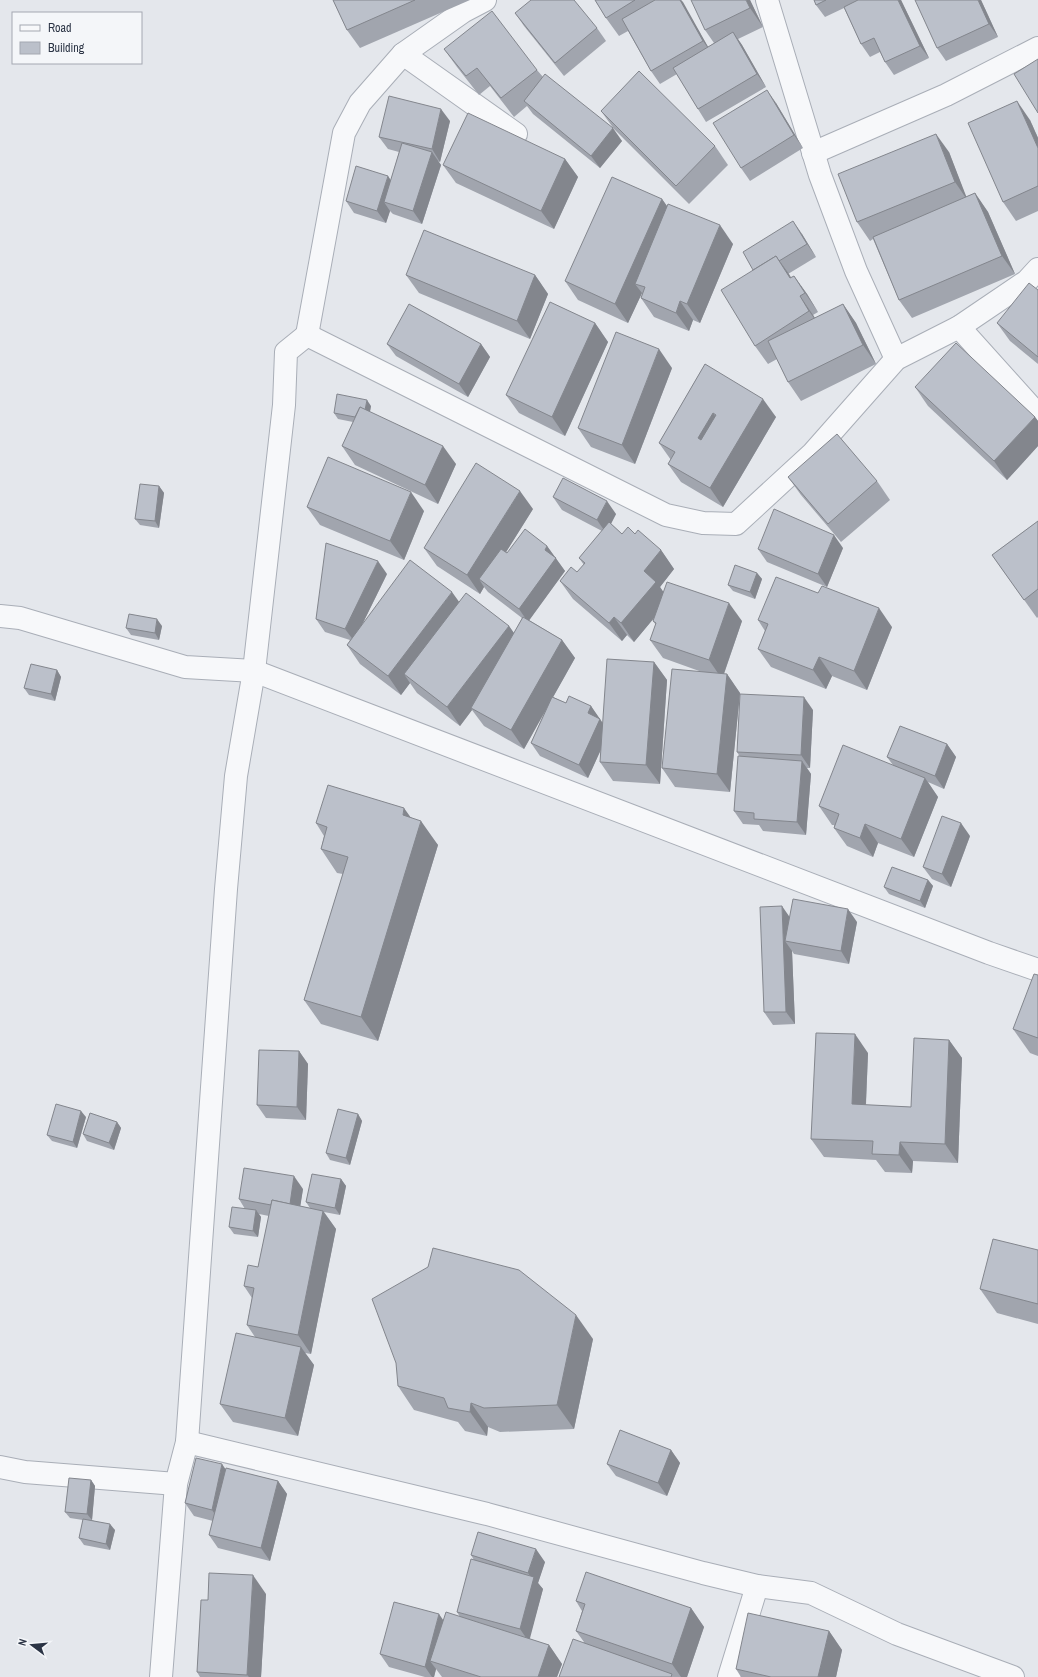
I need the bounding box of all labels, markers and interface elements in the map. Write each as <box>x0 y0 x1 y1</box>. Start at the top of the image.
legend <box>12 12 142 64</box>
text: Road <box>48 20 72 36</box>
text: Building <box>48 40 85 56</box>
north arrow <box>12 1625 52 1665</box>
text: N <box>15 1637 30 1647</box>

